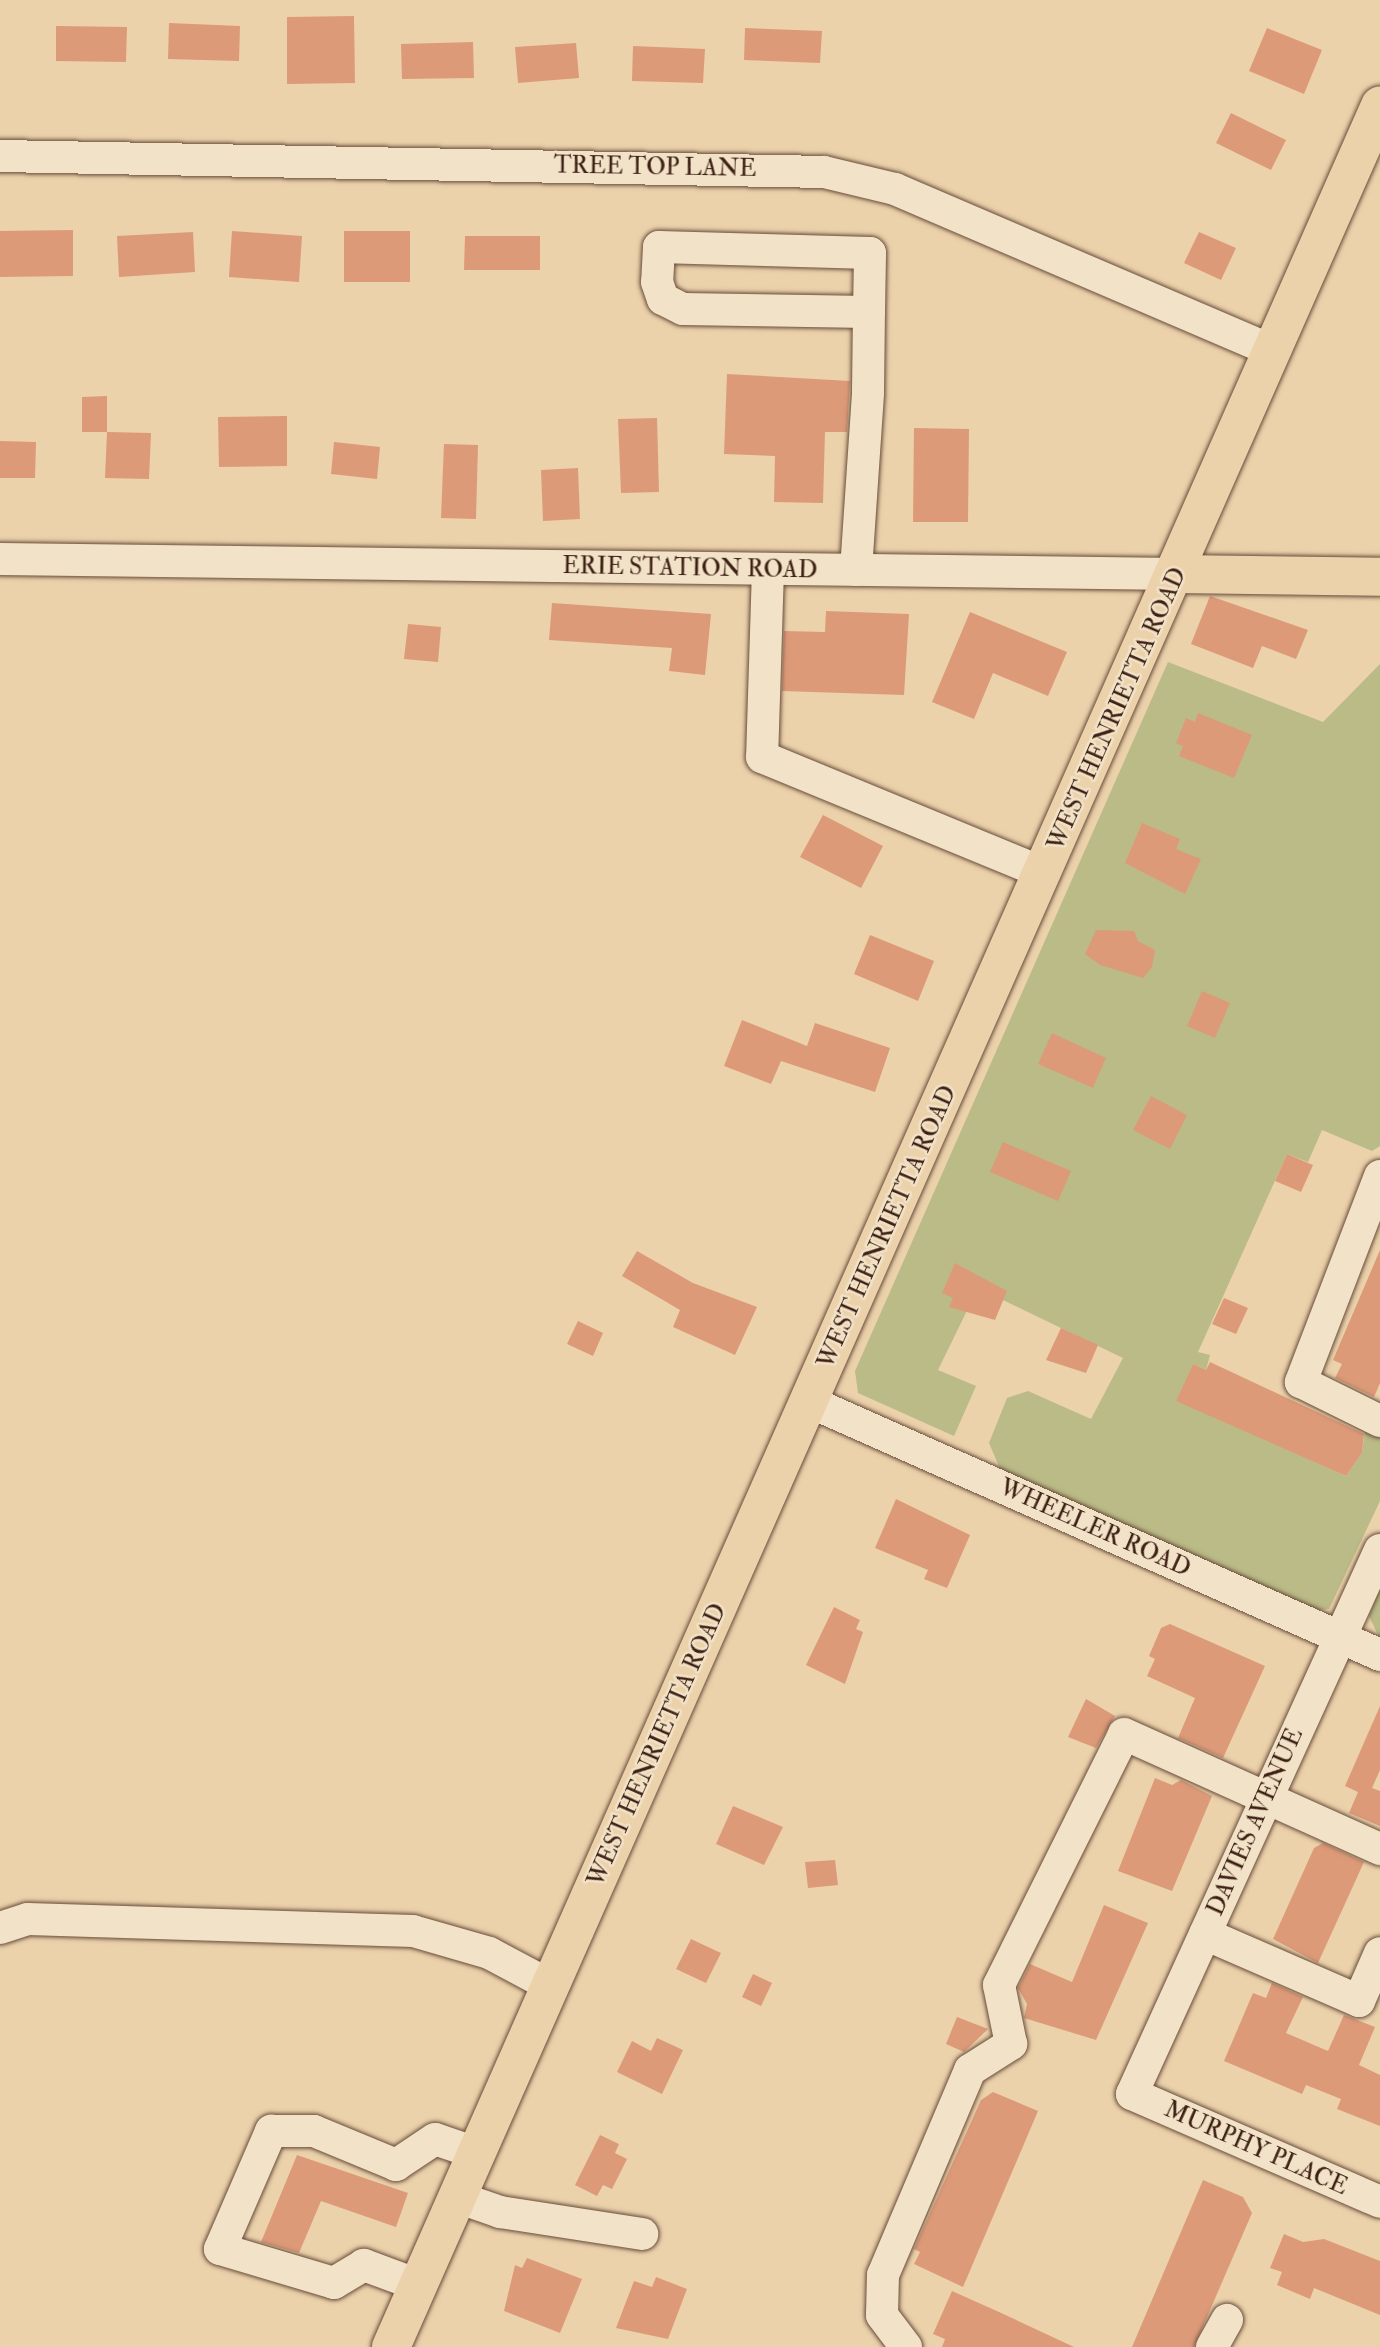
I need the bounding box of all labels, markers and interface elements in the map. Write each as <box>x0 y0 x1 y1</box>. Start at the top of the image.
street label: TREE TOP LANE <box>553 151 757 183</box>
street label: ERIE STATION ROAD <box>562 551 818 585</box>
street label: WEST HENRIETTA ROAD <box>1041 563 1193 855</box>
street label: WEST HENRIETTA ROAD <box>811 1081 963 1373</box>
street label: WHEELER ROAD <box>995 1473 1195 1583</box>
street label: WEST HENRIETTA ROAD <box>581 1599 733 1891</box>
street label: DAVIES AVENUE <box>1201 1724 1309 1920</box>
street label: MURPHY PLACE <box>1160 2095 1352 2201</box>

